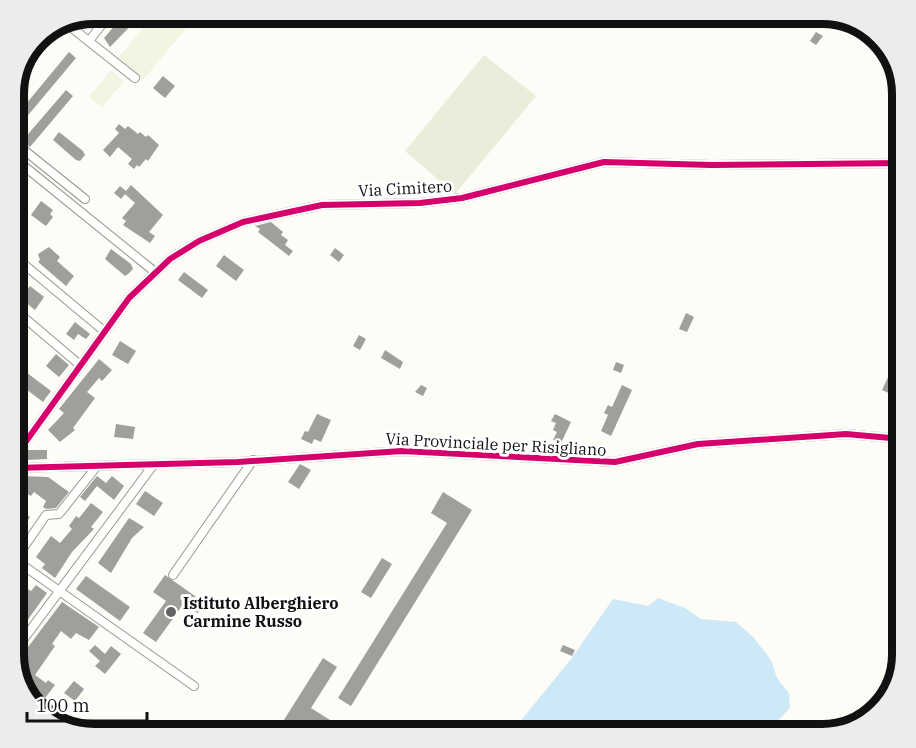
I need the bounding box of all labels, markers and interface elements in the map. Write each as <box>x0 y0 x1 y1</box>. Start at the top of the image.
street label: Via Cimitero <box>358 176 452 200</box>
street label: Via Provinciale per Risigliano <box>385 428 607 460</box>
place label: Istituto Alberghiero Carmine Russo <box>183 593 339 631</box>
marker: Istituto Alberghiero Carmine Russo <box>164 605 178 619</box>
scale bar <box>27 685 147 723</box>
text: 100 m <box>36 694 90 717</box>

